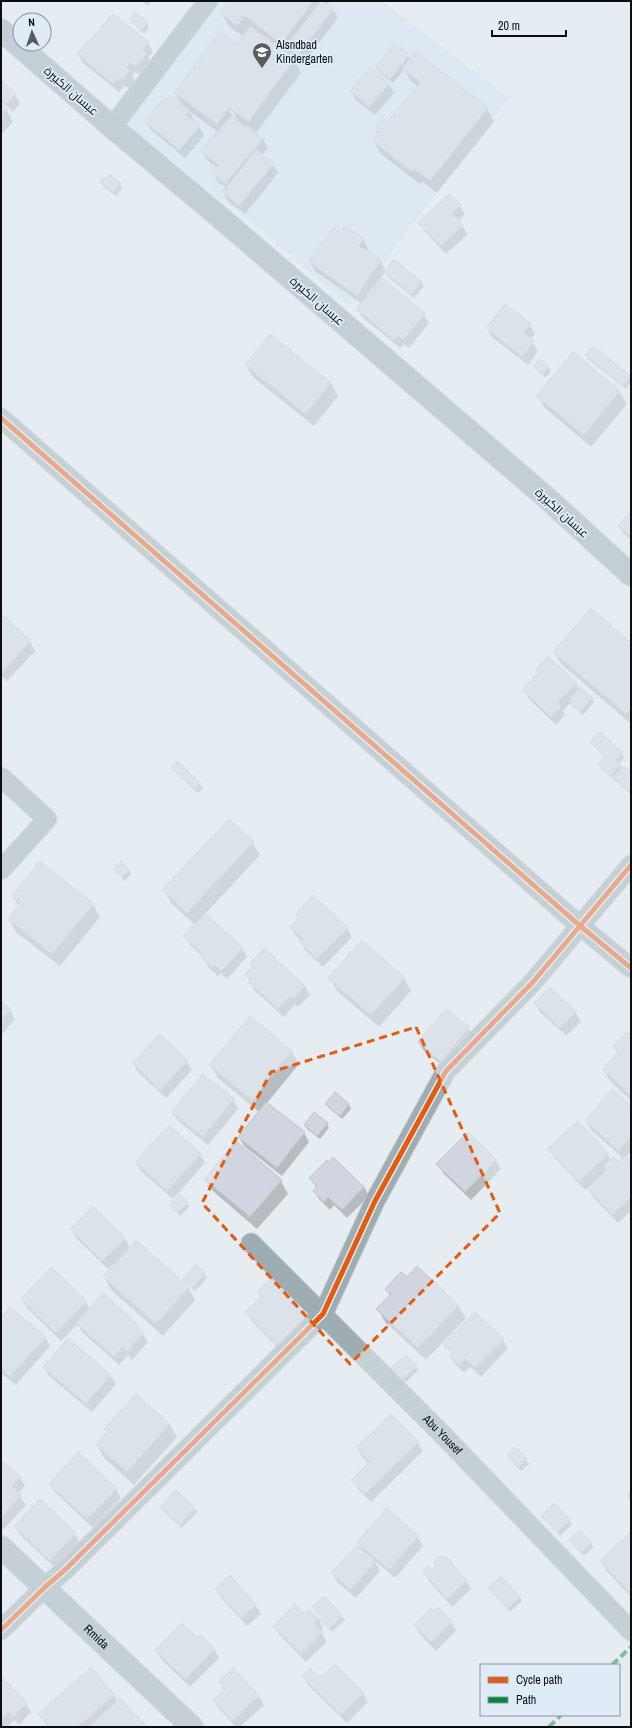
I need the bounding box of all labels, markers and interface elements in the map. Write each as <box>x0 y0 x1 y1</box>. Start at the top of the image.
north arrow <box>12 12 52 52</box>
scale bar <box>492 12 566 38</box>
text: N <box>28 15 35 29</box>
text: 20 m <box>498 18 520 34</box>
place label: Alsndbad Kindergarten <box>275 37 333 67</box>
school or university icon: Alsndbad Kindergarten <box>251 41 273 69</box>
street label: عبسان الكبيرة <box>40 63 102 119</box>
street label: عبسان الكبيرة <box>286 273 348 329</box>
street label: عبسان الكبيرة <box>532 485 592 541</box>
street label: Abu Yousef <box>419 1411 466 1458</box>
street label: Rmida <box>80 1621 113 1653</box>
legend <box>480 1664 620 1716</box>
text: Cycle path <box>516 1672 563 1688</box>
text: Path <box>516 1692 536 1708</box>

